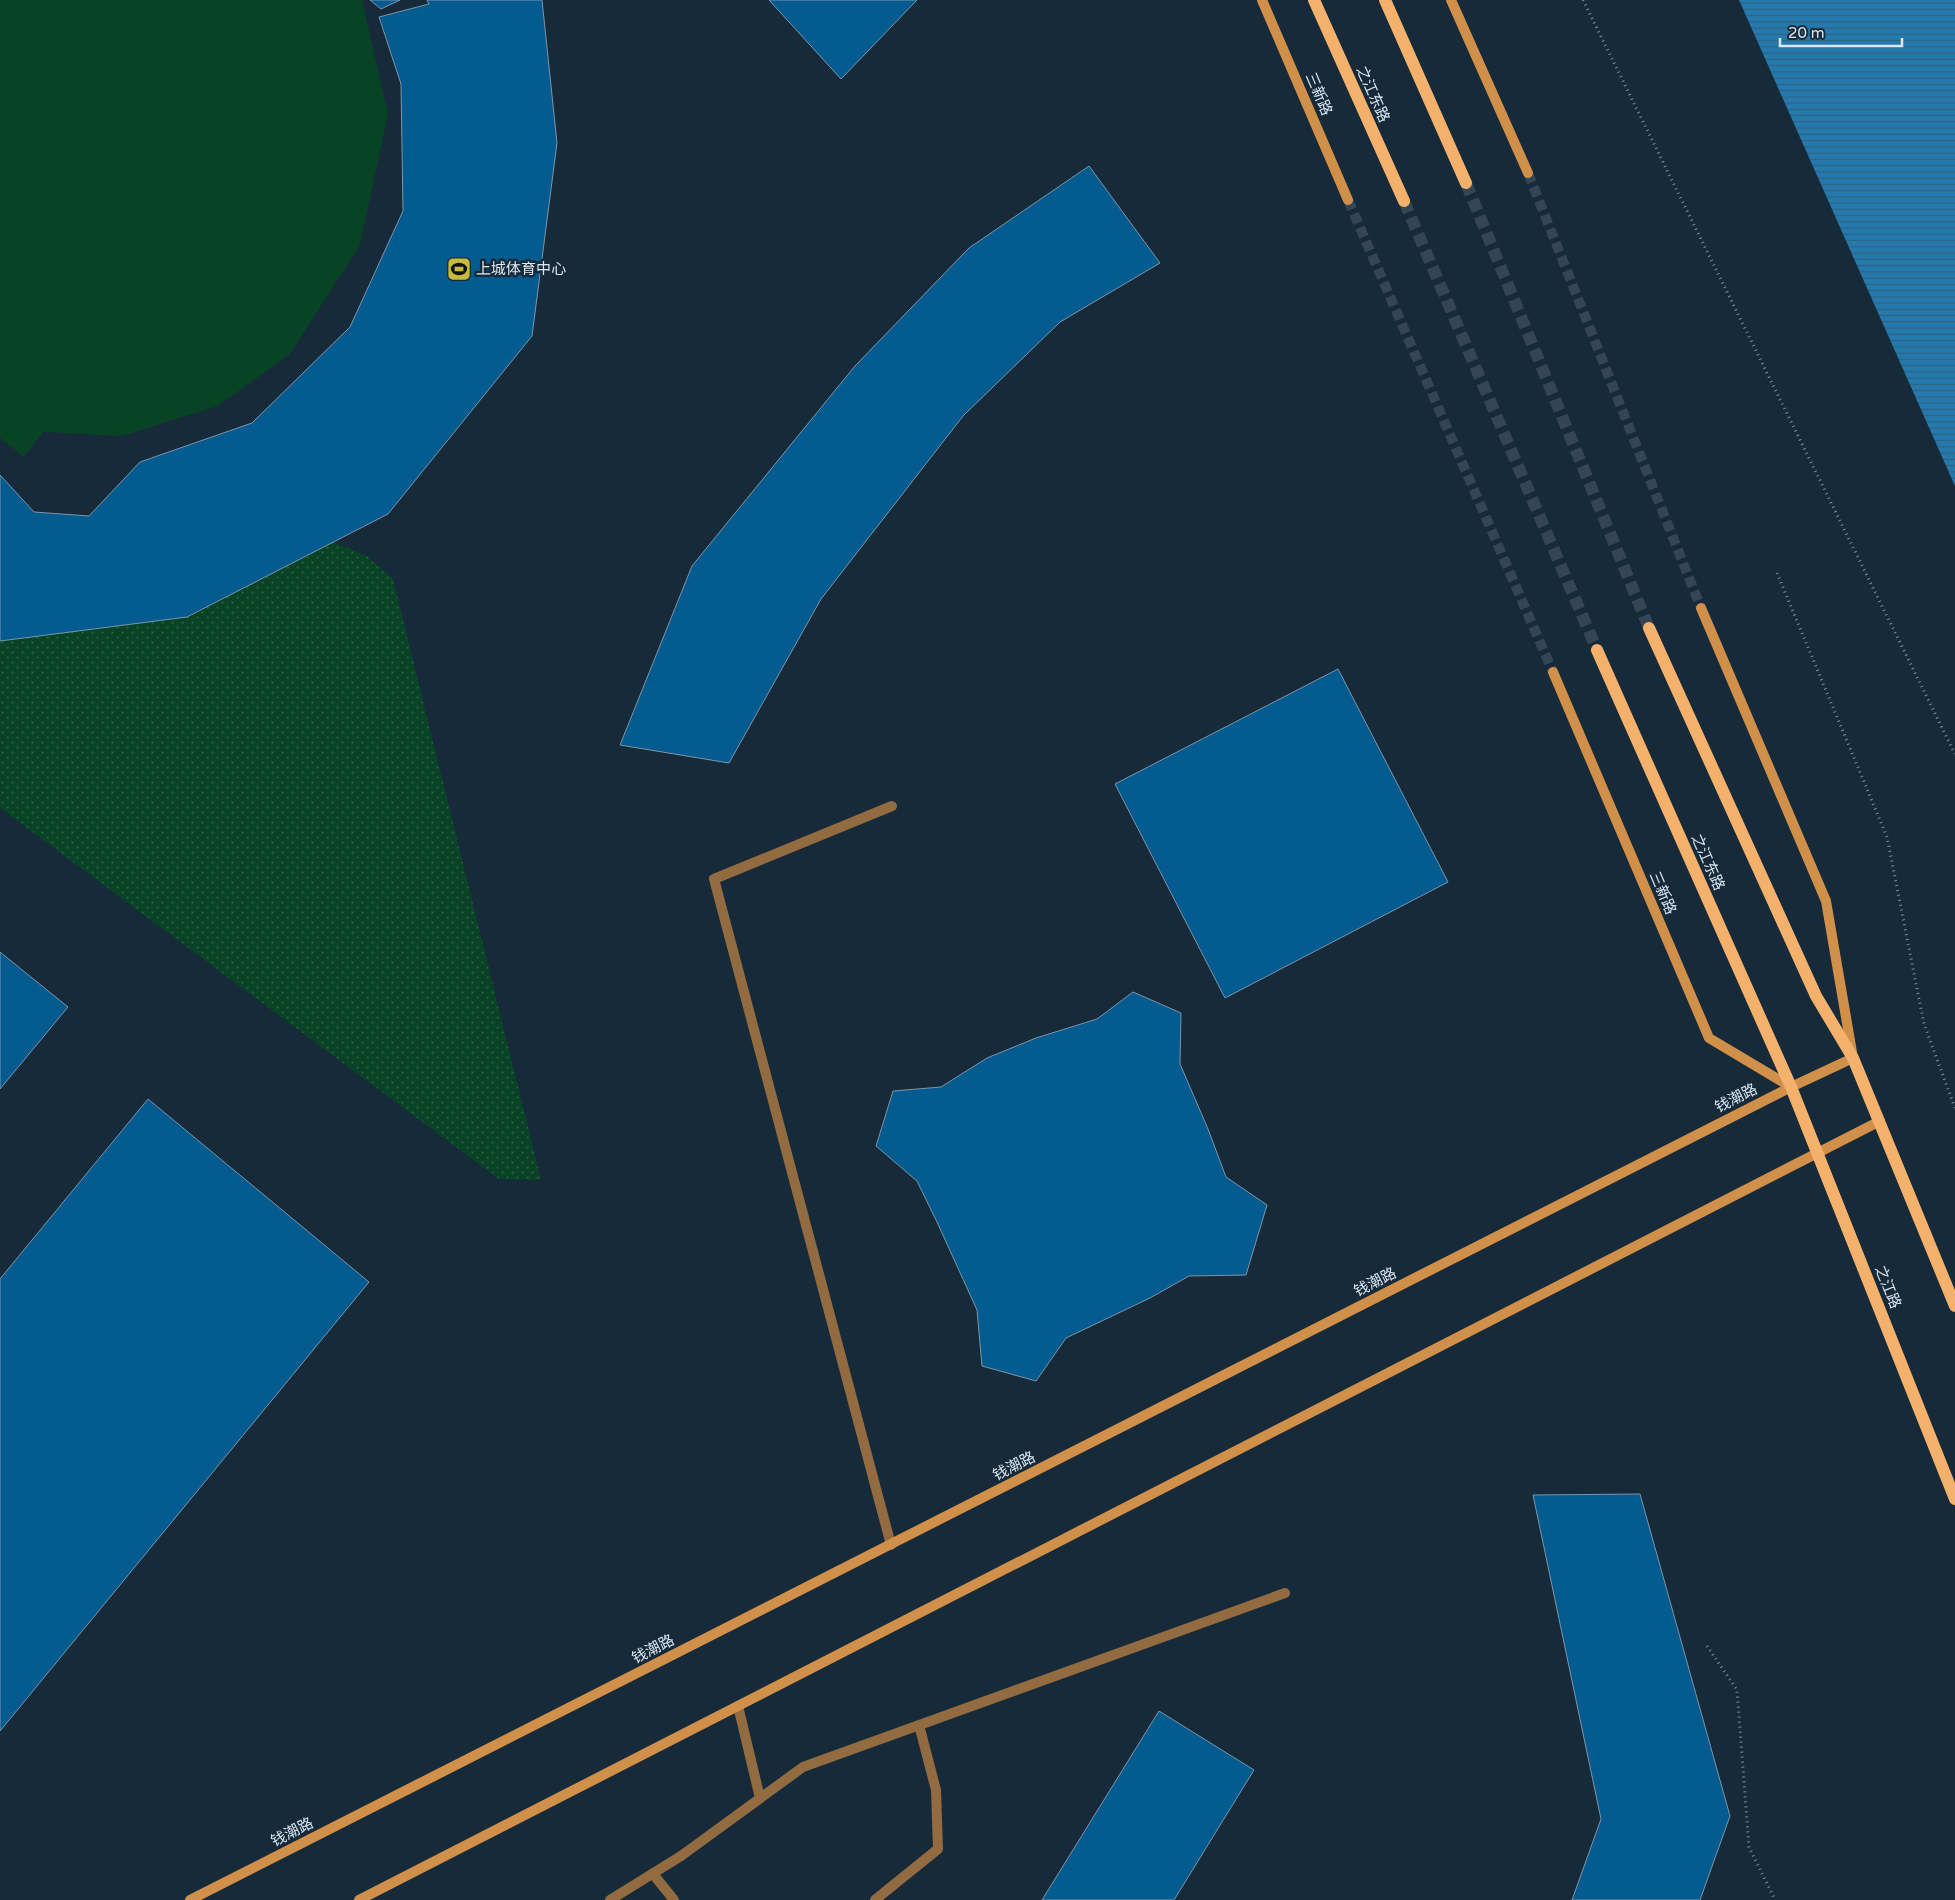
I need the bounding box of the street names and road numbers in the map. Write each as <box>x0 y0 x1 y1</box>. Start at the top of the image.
street label: 之江东路 <box>1353 63 1393 125</box>
street label: 三新路 <box>1302 70 1336 118</box>
street label: 之江东路 <box>1688 831 1728 893</box>
street label: 三新路 <box>1646 869 1680 917</box>
street label: 钱潮路 <box>1712 1080 1760 1116</box>
street label: 之江路 <box>1871 1263 1905 1311</box>
street label: 钱潮路 <box>1351 1264 1399 1300</box>
street label: 钱潮路 <box>990 1448 1038 1484</box>
street label: 钱潮路 <box>629 1631 677 1667</box>
street label: 钱潮路 <box>268 1814 316 1850</box>

